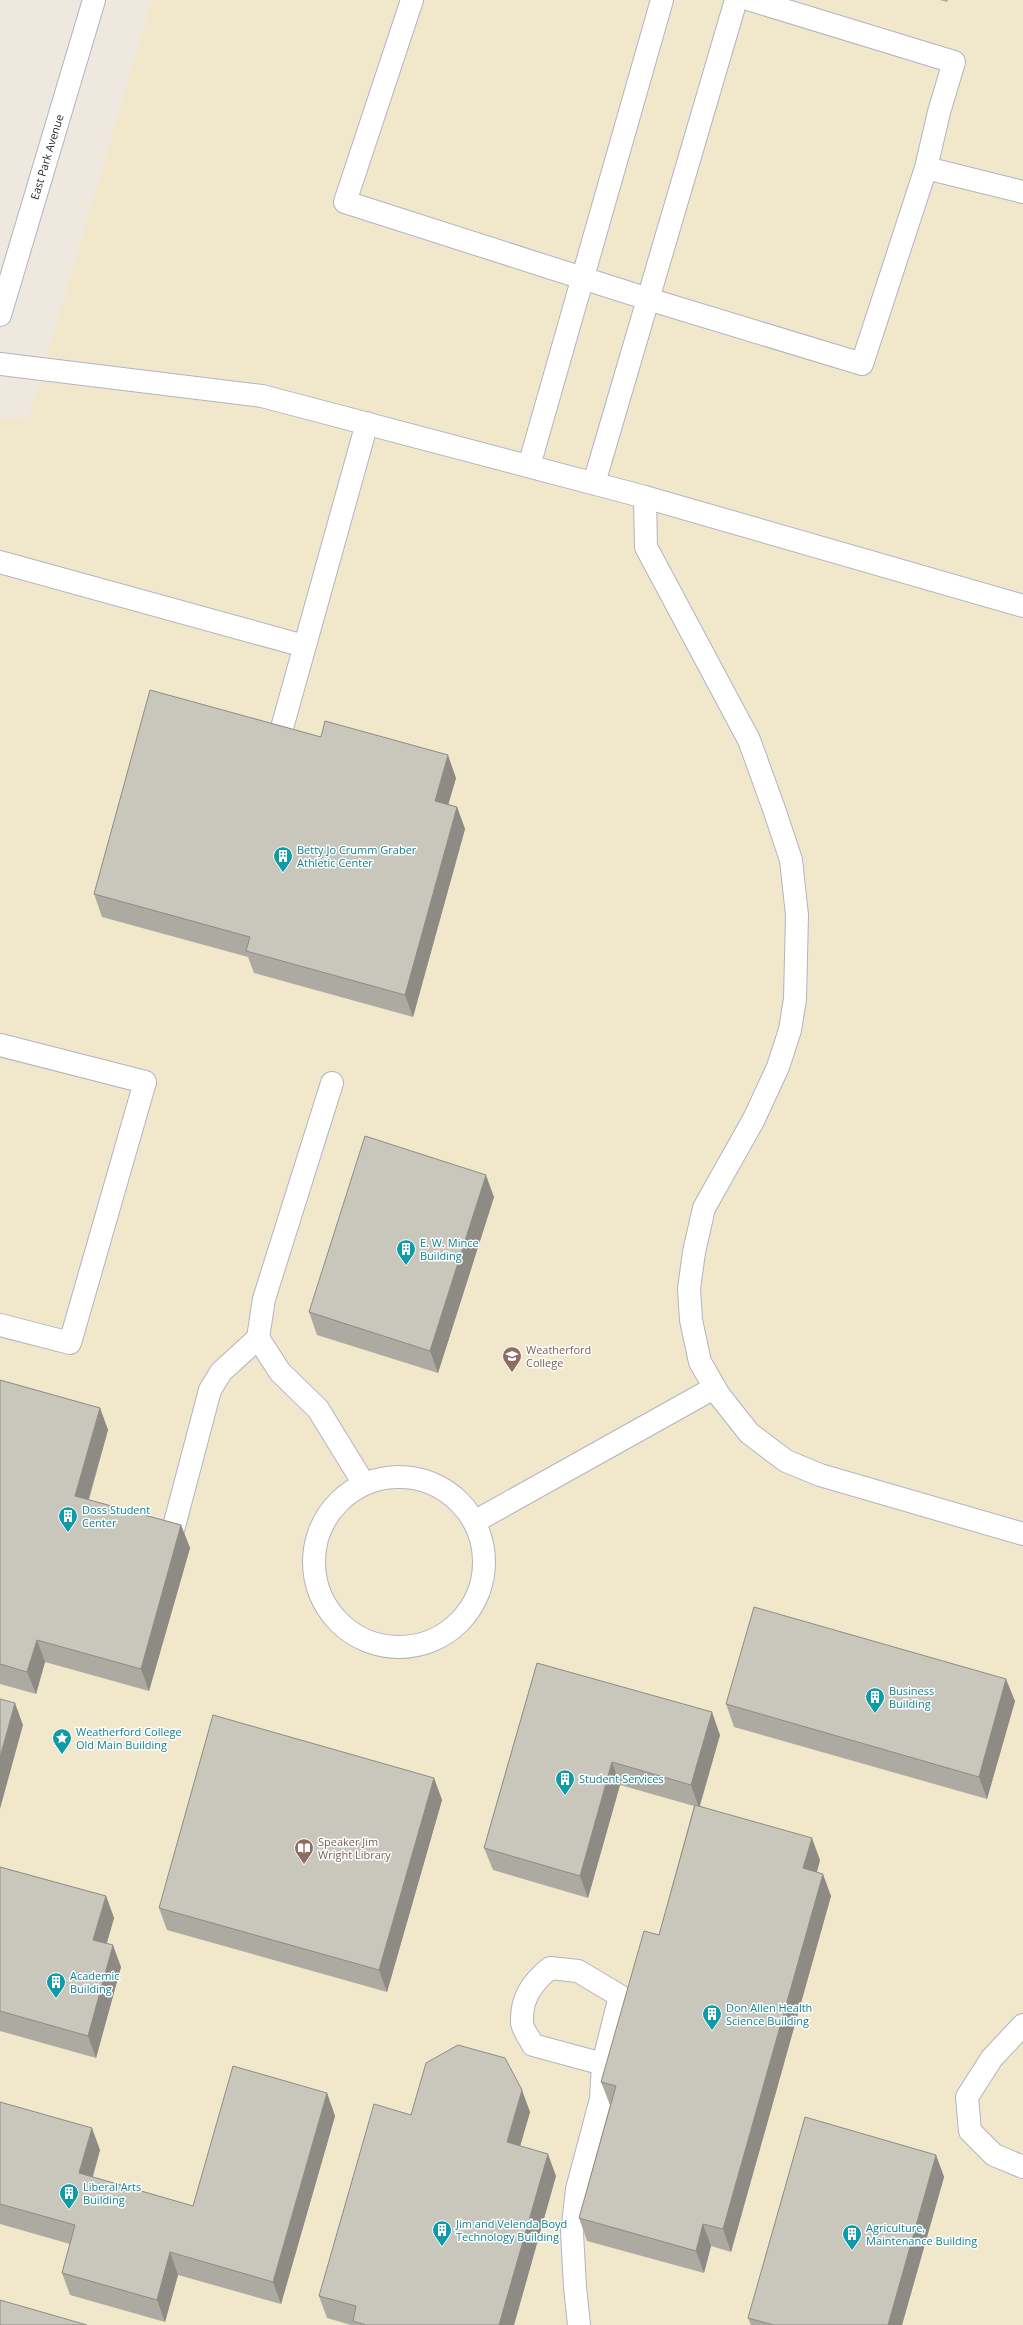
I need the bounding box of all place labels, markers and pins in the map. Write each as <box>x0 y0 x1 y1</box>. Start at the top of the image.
place label: Betty Jo Crumm Graber Athletic Center <box>297 842 417 870</box>
building icon: Betty Jo Crumm Graber Athletic Center <box>272 845 294 873</box>
place label: E. W. Mince Building <box>420 1235 479 1263</box>
building icon: E. W. Mince Building <box>395 1238 417 1266</box>
place label: Weatherford College <box>526 1342 591 1370</box>
school or university icon: Weatherford College <box>501 1345 523 1373</box>
place label: Doss Student Center <box>82 1502 150 1530</box>
building icon: Doss Student Center <box>57 1505 79 1533</box>
place label: Business Building <box>889 1683 934 1711</box>
building icon: Business Building <box>864 1686 886 1714</box>
place label: Weatherford College Old Main Building <box>76 1724 182 1752</box>
place icon: Weatherford College Old Main Building <box>51 1727 73 1755</box>
building icon: Student Services <box>554 1768 576 1796</box>
place label: Student Services <box>579 1771 664 1786</box>
place label: Speaker Jim Wright Library <box>318 1834 391 1862</box>
library icon: Speaker Jim Wright Library <box>293 1837 315 1865</box>
place label: Academic Building <box>70 1968 119 1996</box>
building icon: Academic Building <box>45 1971 67 1999</box>
place label: Don Allen Health Science Building <box>726 2000 812 2028</box>
building icon: Don Allen Health Science Building <box>701 2003 723 2031</box>
place label: Liberal Arts Building <box>83 2179 141 2207</box>
building icon: Liberal Arts Building <box>58 2182 80 2210</box>
place label: Jim and Velenda Boyd Technology Building <box>455 2216 567 2244</box>
building icon: Jim and Velenda Boyd Technology Building <box>431 2219 453 2247</box>
place label: Agriculture, Maintenance Building <box>866 2220 977 2248</box>
building icon: Agriculture, Maintenance Building <box>841 2223 863 2251</box>

